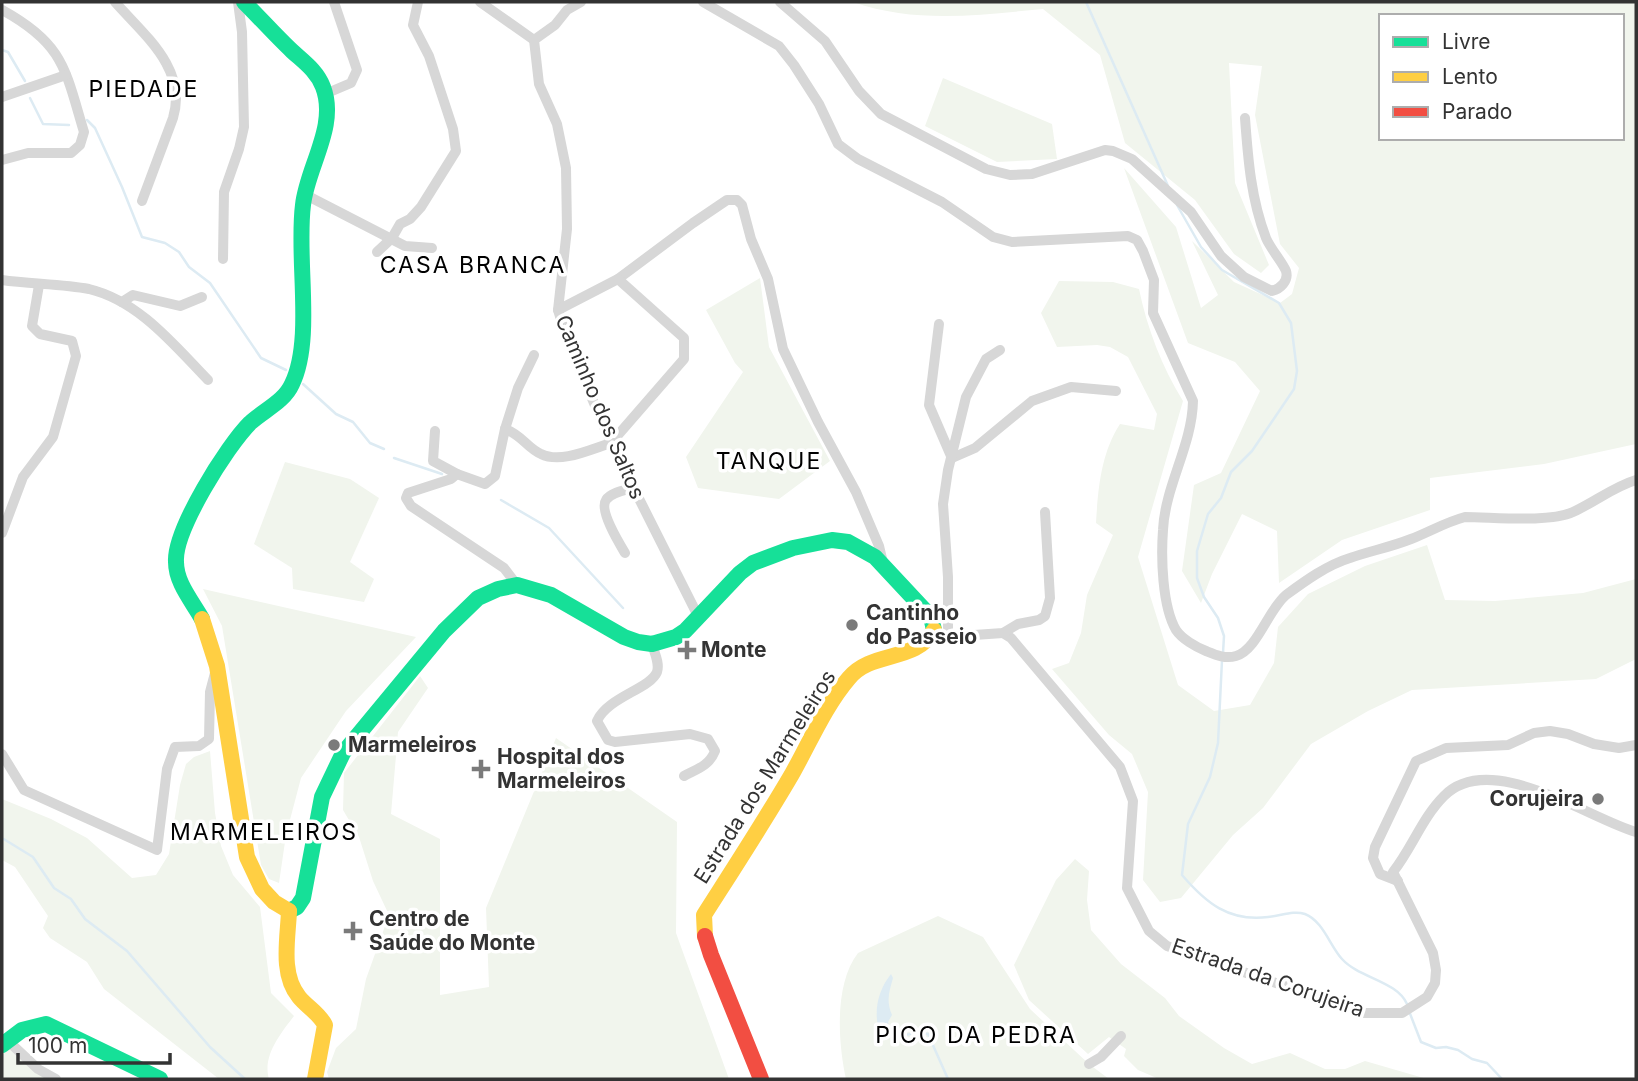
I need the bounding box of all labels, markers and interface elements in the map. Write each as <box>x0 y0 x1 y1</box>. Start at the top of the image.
legend <box>1379 14 1624 140</box>
text: Livre <box>1442 29 1491 54</box>
text: Lento <box>1442 64 1498 89</box>
district label: PIEDADE <box>89 75 199 103</box>
text: Parado <box>1442 99 1512 124</box>
district label: CASA BRANCA <box>380 251 566 279</box>
street label: Caminho dos Saltos <box>550 311 651 503</box>
district label: TANQUE <box>716 447 822 475</box>
place label: Cantinho do Passeio <box>866 600 977 649</box>
marker: Cantinho do Passeio <box>844 617 860 633</box>
place label: Monte <box>701 637 767 662</box>
marker: Monte <box>679 642 695 658</box>
street label: Estrada dos Marmeleiros <box>689 666 841 888</box>
place label: Marmeleiros <box>348 732 477 757</box>
marker: Marmeleiros <box>326 737 342 753</box>
place label: Hospital dos Marmeleiros <box>497 744 626 793</box>
marker: Hospital dos Marmeleiros <box>471 759 491 779</box>
place label: Corujeira <box>1490 786 1584 811</box>
marker: Corujeira <box>1590 791 1606 807</box>
district label: MARMELEIROS <box>170 818 358 846</box>
place label: Centro de Saúde do Monte <box>369 906 535 955</box>
marker: Centro de Saúde do Monte <box>343 921 363 941</box>
street label: Estrada da Corujeira <box>1169 933 1368 1022</box>
scale bar <box>18 1021 170 1066</box>
district label: PICO DA PEDRA <box>875 1021 1077 1049</box>
text: 100 m <box>28 1033 87 1058</box>

